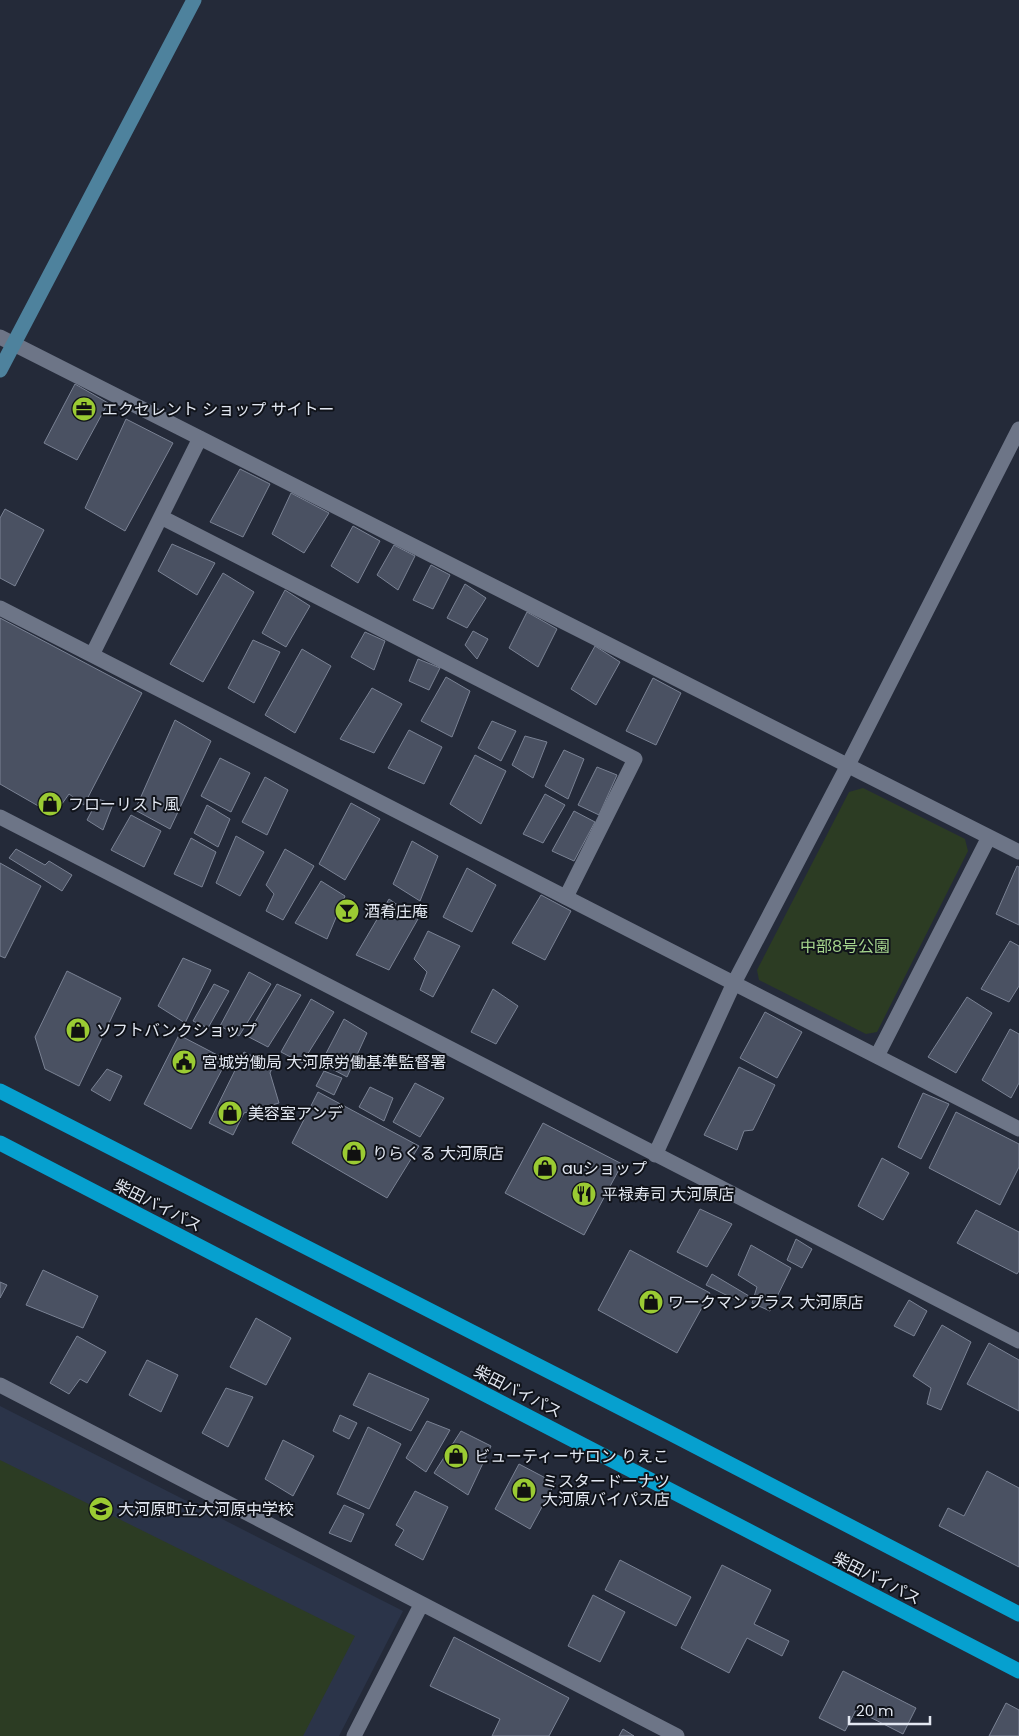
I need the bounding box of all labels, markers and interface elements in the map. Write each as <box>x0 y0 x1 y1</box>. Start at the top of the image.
office icon: エクセレント ショップ サイトー <box>71 396 97 422</box>
place label: エクセレント ショップ サイトー <box>102 398 335 421</box>
shop icon: フローリスト風 <box>37 791 63 817</box>
place label: フローリスト風 <box>68 793 180 816</box>
bar icon: 酒肴庄庵 <box>334 898 360 924</box>
place label: 酒肴庄庵 <box>364 900 428 923</box>
park label: 中部8号公園 <box>800 935 890 958</box>
shop icon: ソフトバンクショップ <box>65 1017 91 1043</box>
place label: ソフトバンクショップ <box>96 1019 257 1042</box>
public building icon: 宮城労働局 大河原労働基準監督署 <box>171 1049 197 1075</box>
place label: 宮城労働局 大河原労働基準監督署 <box>202 1051 446 1074</box>
shop icon: 美容室アンデ <box>217 1100 243 1126</box>
place label: 美容室アンデ <box>248 1102 343 1125</box>
shop icon: りらくる 大河原店 <box>341 1140 367 1166</box>
place label: りらくる 大河原店 <box>372 1142 504 1165</box>
shop icon: auショップ <box>532 1155 558 1181</box>
place label: auショップ <box>562 1157 647 1180</box>
street label: 柴田バイパス <box>110 1173 206 1237</box>
restaurant icon: 平禄寿司 大河原店 <box>571 1181 597 1207</box>
place label: 平禄寿司 大河原店 <box>602 1183 734 1206</box>
shop icon: ワークマンプラス 大河原店 <box>638 1289 664 1315</box>
place label: ワークマンプラス 大河原店 <box>668 1291 863 1314</box>
street label: 柴田バイパス <box>470 1359 566 1423</box>
shop icon: ビューティーサロン りえこ <box>443 1443 469 1469</box>
place label: ビューティーサロン りえこ <box>474 1445 669 1468</box>
place label: ミスタードーナツ 大河原バイパス店 <box>542 1470 670 1511</box>
shop icon: ミスタードーナツ 大河原バイパス店 <box>511 1477 537 1503</box>
school or university icon: 大河原町立大河原中学校 <box>88 1496 114 1522</box>
place label: 大河原町立大河原中学校 <box>118 1498 294 1521</box>
street label: 柴田バイパス <box>829 1546 925 1610</box>
scale bar <box>849 1694 930 1726</box>
text: 20 m <box>856 1700 894 1721</box>

